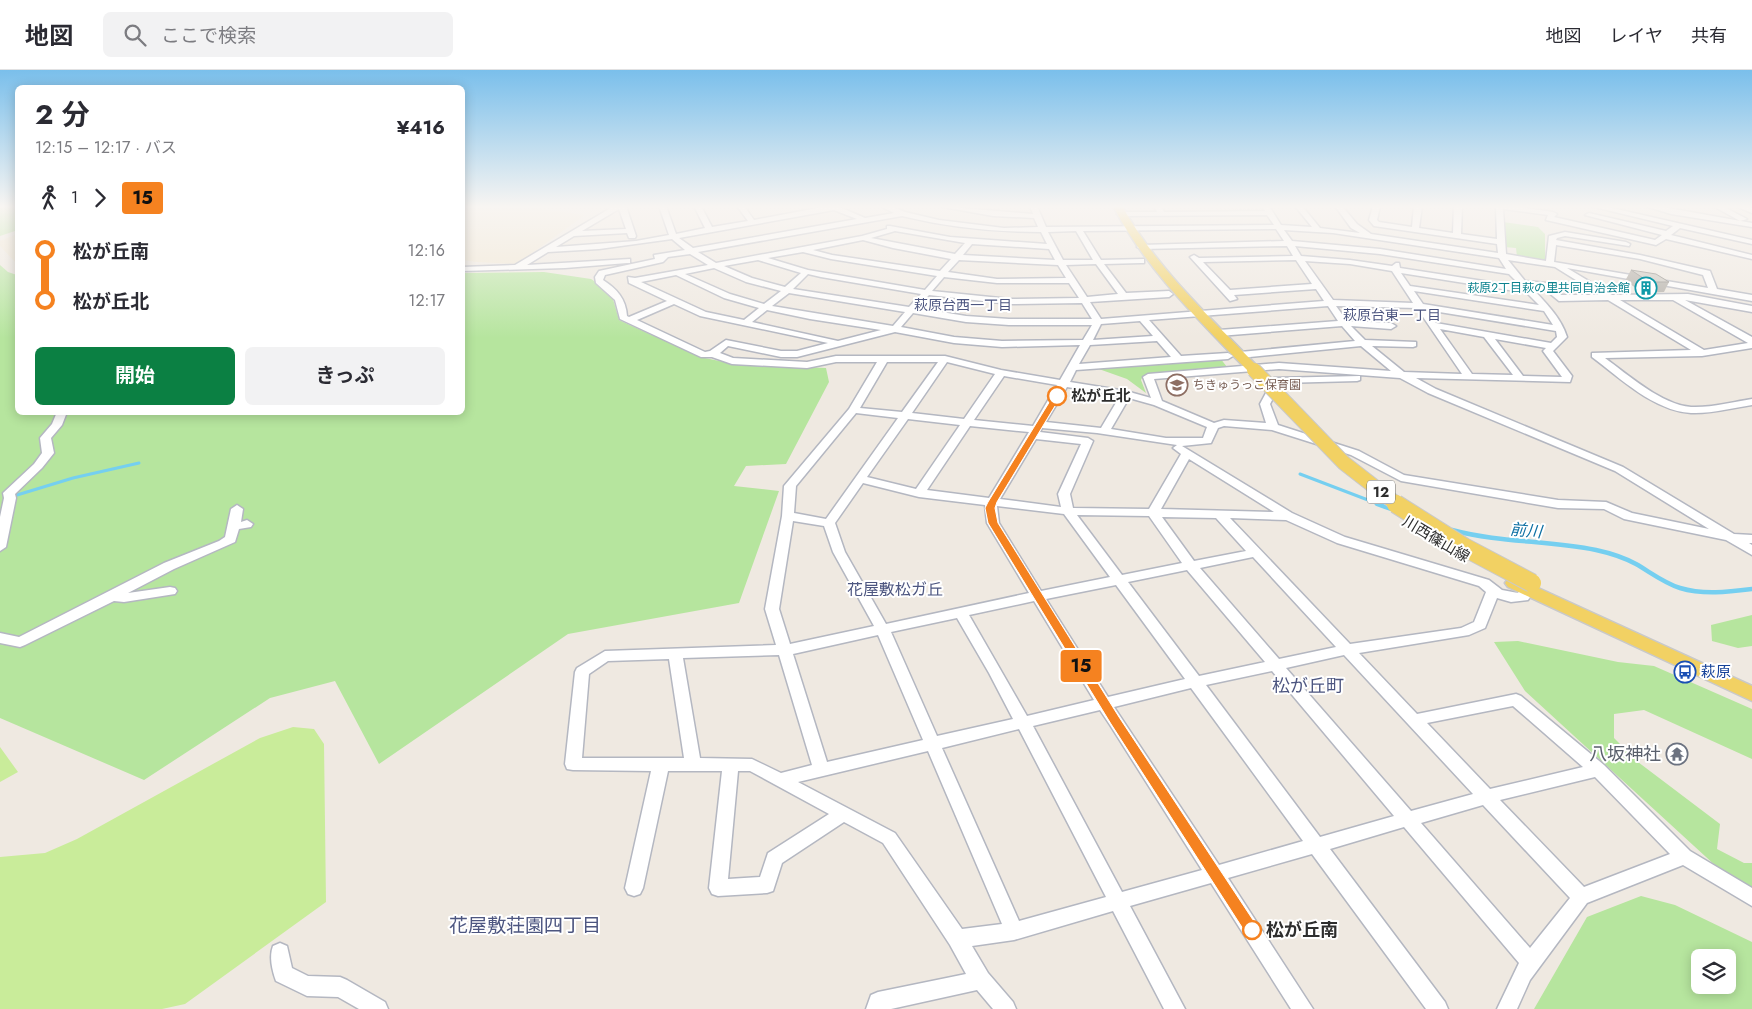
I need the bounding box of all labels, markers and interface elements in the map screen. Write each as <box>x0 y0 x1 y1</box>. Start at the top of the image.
search box <box>103 12 453 57</box>
text: 地図 <box>25 18 73 53</box>
icon: search <box>121 21 149 49</box>
text: ここで検索 <box>161 22 256 49</box>
text: 地図 <box>1546 23 1582 49</box>
text: レイヤ <box>1610 23 1663 49</box>
text: 共有 <box>1691 23 1727 49</box>
text: 2 分 <box>35 94 90 135</box>
text: ¥416 <box>397 114 445 141</box>
text: 12:15 – 12:17 · バス <box>35 136 177 159</box>
icon: walk <box>35 184 63 212</box>
icon: forward <box>86 184 114 212</box>
text: 15 <box>132 185 153 211</box>
text: 1 <box>71 186 78 209</box>
text: 松が丘南 <box>73 238 149 265</box>
text: 12:16 <box>407 239 445 262</box>
building icon: 萩原2丁目萩の里共同自治会館 <box>1634 276 1658 300</box>
place label: 萩原2丁目萩の里共同自治会館 <box>1467 279 1630 297</box>
text: 松が丘北 <box>73 288 149 315</box>
text: 12:17 <box>408 289 445 312</box>
district label: 萩原台西一丁目 <box>914 295 1012 315</box>
district label: 萩原台東一丁目 <box>1343 305 1441 325</box>
button: 開始 <box>35 347 235 405</box>
button: きっぷ <box>245 347 445 405</box>
school or university icon: ちきゅうっこ保育園 <box>1165 373 1189 397</box>
place label: ちきゅうっこ保育園 <box>1193 376 1301 394</box>
place label: 松が丘北 <box>1071 385 1131 407</box>
marker: 松が丘北 <box>1047 386 1067 406</box>
road number: 12 <box>1367 481 1395 504</box>
street label: 川西篠山線 <box>1398 510 1474 568</box>
water label: 前川 <box>1509 518 1545 544</box>
district label: 花屋敷松ガ丘 <box>847 578 943 601</box>
line badge: 15 <box>1058 650 1104 682</box>
text: 15 <box>1071 653 1091 679</box>
bus stop icon: 萩原 <box>1673 660 1697 684</box>
place label: 萩原 <box>1701 661 1731 683</box>
district label: 松が丘町 <box>1272 673 1344 699</box>
place label: 八坂神社 <box>1589 741 1661 767</box>
temple icon: 八坂神社 <box>1665 742 1689 766</box>
district label: 花屋敷荘園四丁目 <box>449 912 601 939</box>
place label: 松が丘南 <box>1266 917 1338 943</box>
marker: 松が丘南 <box>1242 920 1262 940</box>
map controls <box>1691 949 1736 994</box>
button: layers <box>1691 949 1736 994</box>

